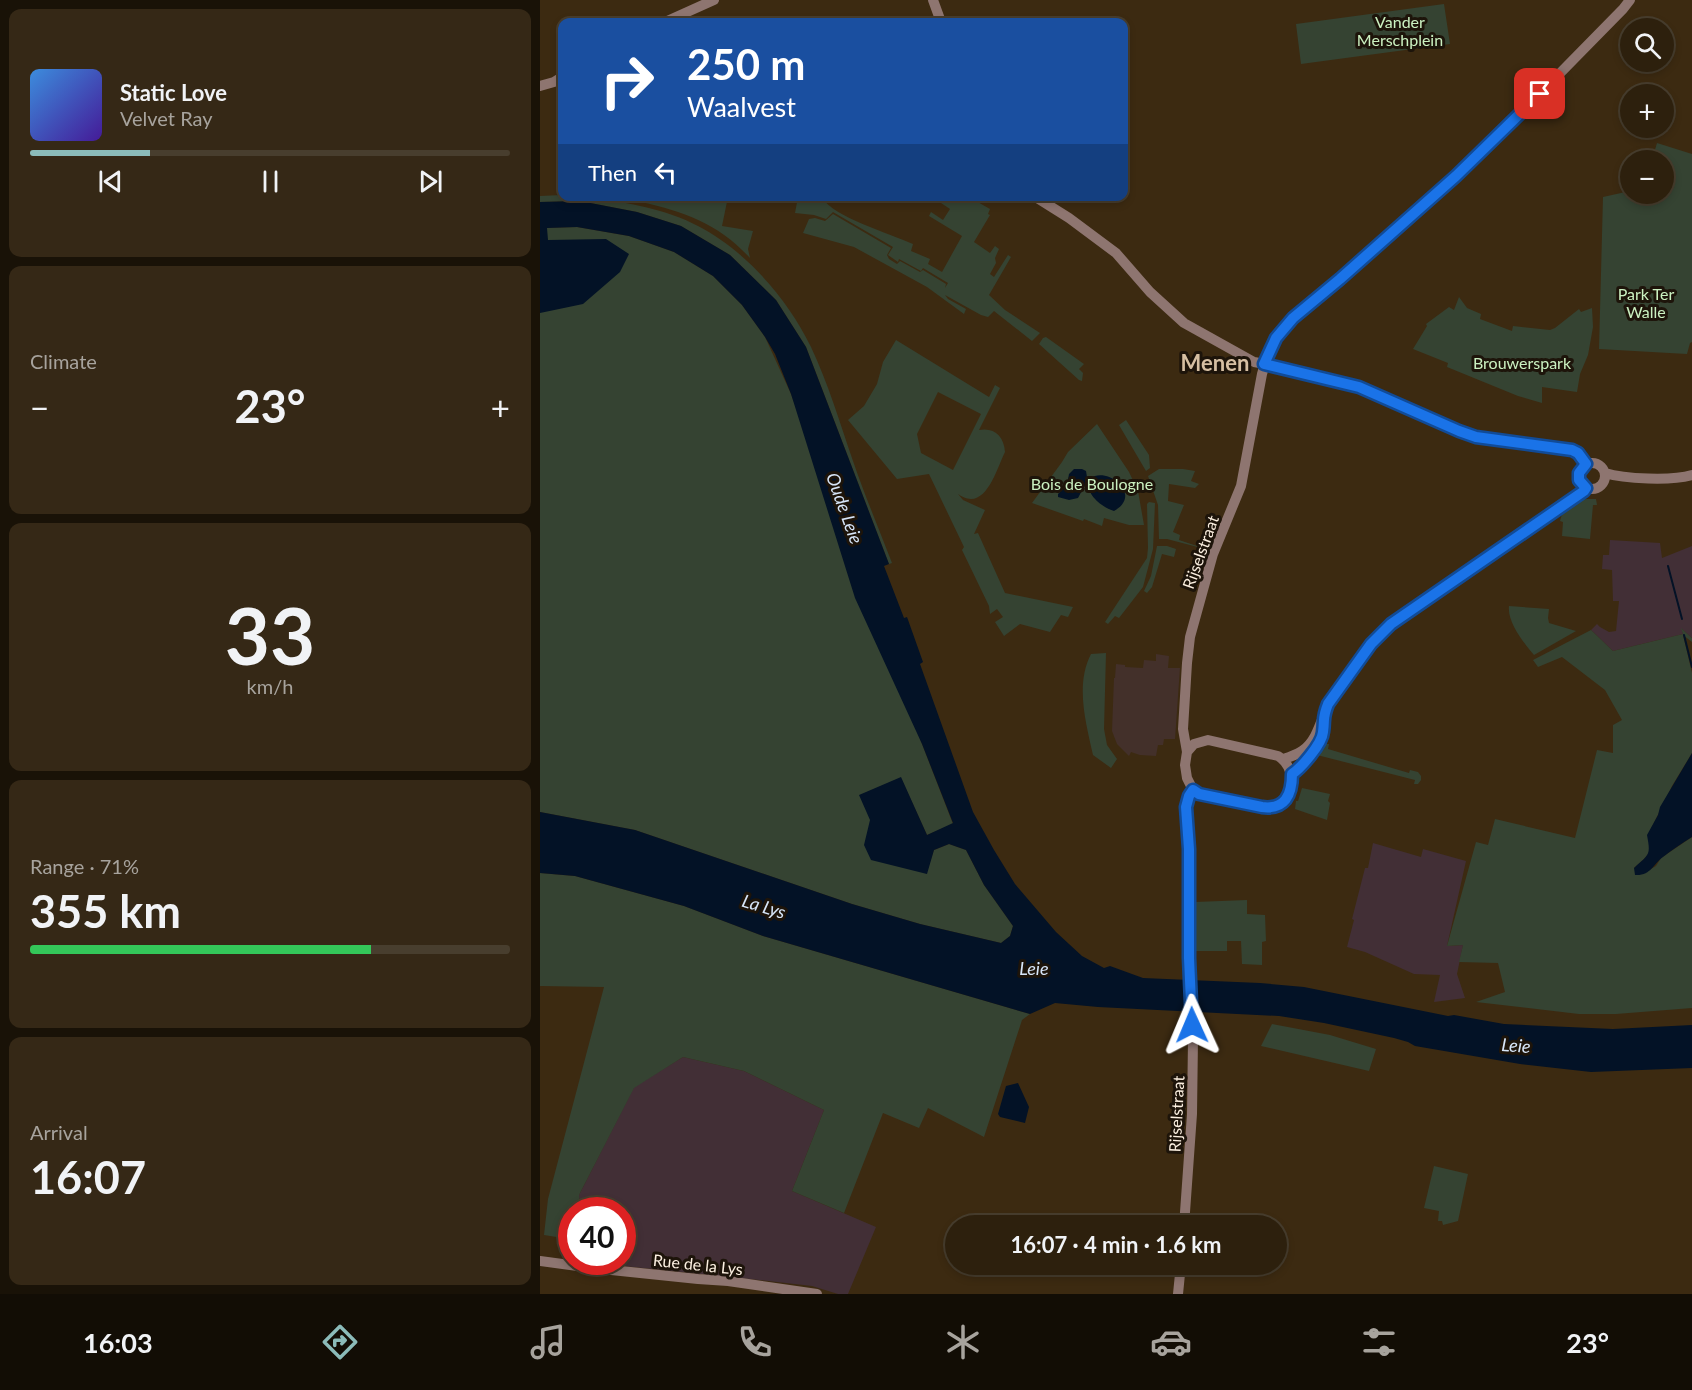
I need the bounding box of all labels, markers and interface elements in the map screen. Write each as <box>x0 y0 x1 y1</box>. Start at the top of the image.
park label: Vander Merschplein <box>1357 12 1443 49</box>
map controls <box>1620 18 1674 204</box>
button: search <box>1620 18 1674 72</box>
text: 250 m <box>687 39 805 89</box>
icon: right <box>588 42 666 120</box>
pin <box>1514 68 1565 119</box>
icon: arrive <box>1523 77 1556 110</box>
text: Static Love <box>120 79 227 106</box>
button: + <box>1620 84 1674 138</box>
text: Waalvest <box>687 90 796 123</box>
text: Velvet Ray <box>120 106 213 130</box>
button: − <box>1620 150 1674 204</box>
icon: left <box>649 156 682 189</box>
text: Then <box>588 159 637 186</box>
icon: previous <box>94 165 127 198</box>
icon: pause <box>254 165 287 198</box>
icon: next <box>414 165 447 198</box>
park label: Park Ter Walle <box>1618 284 1674 321</box>
text: Climate <box>30 349 97 373</box>
district label: Menen <box>1181 349 1249 376</box>
park label: Brouwerspark <box>1473 353 1572 372</box>
text: 23° <box>235 379 305 433</box>
text: − <box>30 387 49 427</box>
text: + <box>491 387 510 427</box>
water label: Oude Leie <box>822 469 868 547</box>
park label: Bois de Boulogne <box>1031 474 1153 493</box>
street label: Rijselstraat <box>1178 512 1222 591</box>
text: 33 <box>225 588 315 682</box>
text: km/h <box>247 674 293 698</box>
text: Range · 71% <box>30 854 139 878</box>
text: 355 km <box>30 884 181 938</box>
water label: La Lys <box>740 889 788 923</box>
water label: Leie <box>1019 957 1049 979</box>
position arrow <box>1160 993 1224 1057</box>
water label: Leie <box>1501 1033 1531 1057</box>
street label: Rijselstraat <box>1165 1075 1188 1153</box>
text: Arrival <box>30 1120 88 1144</box>
text: 16:07 <box>30 1150 146 1204</box>
speed limit sign: 40 <box>558 1197 636 1275</box>
text: 16:07 · 4 min · 1.6 km <box>1011 1231 1221 1258</box>
street label: Rue de la Lys <box>652 1250 744 1278</box>
icon: directions <box>319 1321 361 1363</box>
icon: music <box>527 1321 569 1363</box>
icon: phone <box>734 1321 776 1363</box>
icon: climate <box>942 1321 984 1363</box>
icon: car <box>1150 1321 1192 1363</box>
icon: filters <box>1358 1321 1400 1363</box>
text: 16:03 <box>83 1326 153 1359</box>
text: 23° <box>1566 1326 1609 1359</box>

